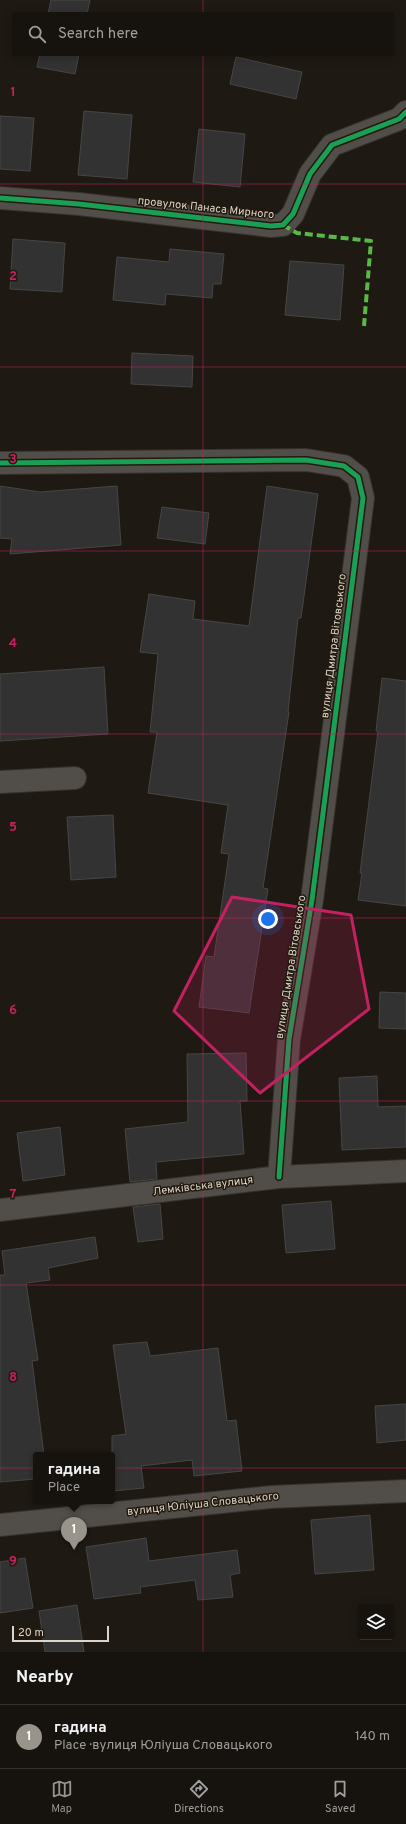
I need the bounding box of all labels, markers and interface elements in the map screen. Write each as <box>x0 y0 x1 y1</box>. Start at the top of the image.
search box <box>12 12 394 56</box>
icon: search <box>26 23 48 45</box>
text: Search here <box>58 25 138 44</box>
text: 1 <box>10 85 16 101</box>
street label: провулок Панаса Мирного <box>137 194 275 222</box>
text: 2 <box>9 269 17 285</box>
text: 3 <box>9 452 17 468</box>
street label: вулиця Дмитра Вітовського <box>318 573 350 719</box>
text: 4 <box>9 636 17 652</box>
text: 5 <box>9 820 17 836</box>
street label: вулиця Дмитра Вітовського <box>273 894 309 1040</box>
your location <box>258 909 278 929</box>
text: 6 <box>9 1003 17 1019</box>
street label: Лемківська вулиця <box>152 1173 254 1199</box>
text: 7 <box>10 1187 17 1203</box>
text: 8 <box>9 1370 17 1386</box>
popup <box>33 1452 115 1504</box>
text: гадина <box>48 1461 100 1480</box>
text: Place <box>48 1480 80 1496</box>
street label: вулиця Юліуша Словацького <box>126 1489 280 1519</box>
pin: 1 <box>61 1517 87 1550</box>
text: 9 <box>9 1554 17 1570</box>
map controls <box>358 1604 394 1640</box>
button: layers <box>358 1604 394 1640</box>
scale bar <box>12 1624 109 1643</box>
text: 20 m <box>18 1626 44 1640</box>
text: Nearby <box>16 1667 73 1689</box>
text: гадина <box>54 1719 107 1738</box>
text: 1 <box>26 1729 32 1745</box>
text: 140 m <box>355 1729 390 1745</box>
text: Place · вулиця Юліуша Словацького <box>54 1738 273 1754</box>
tab: Map <box>51 1778 73 1816</box>
tab: Directions <box>174 1778 224 1816</box>
tab: Saved <box>325 1778 355 1816</box>

